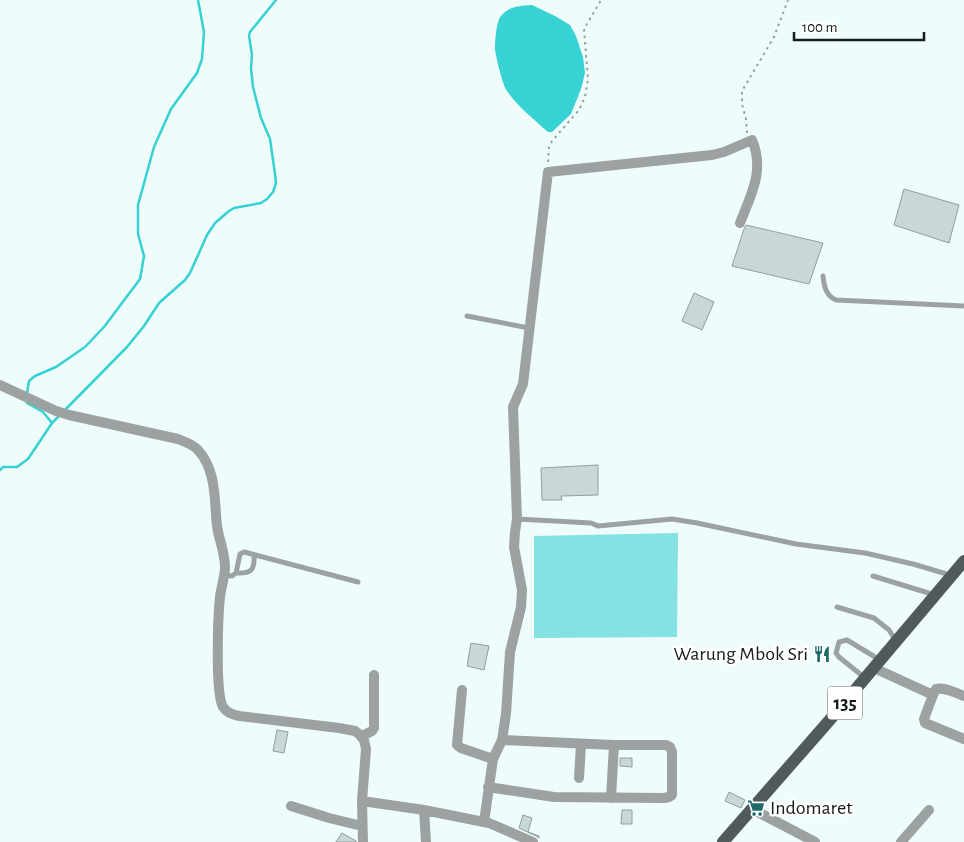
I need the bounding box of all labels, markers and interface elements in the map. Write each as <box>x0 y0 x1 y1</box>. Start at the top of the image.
scale bar <box>794 10 924 42</box>
text: 100 m <box>802 20 837 35</box>
place label: Warung Mbok Sri <box>674 644 808 664</box>
restaurant icon: Warung Mbok Sri <box>812 644 832 664</box>
road number: 135 <box>828 686 862 720</box>
supermarket icon: Indomaret <box>746 798 766 818</box>
place label: Indomaret <box>770 798 853 818</box>

